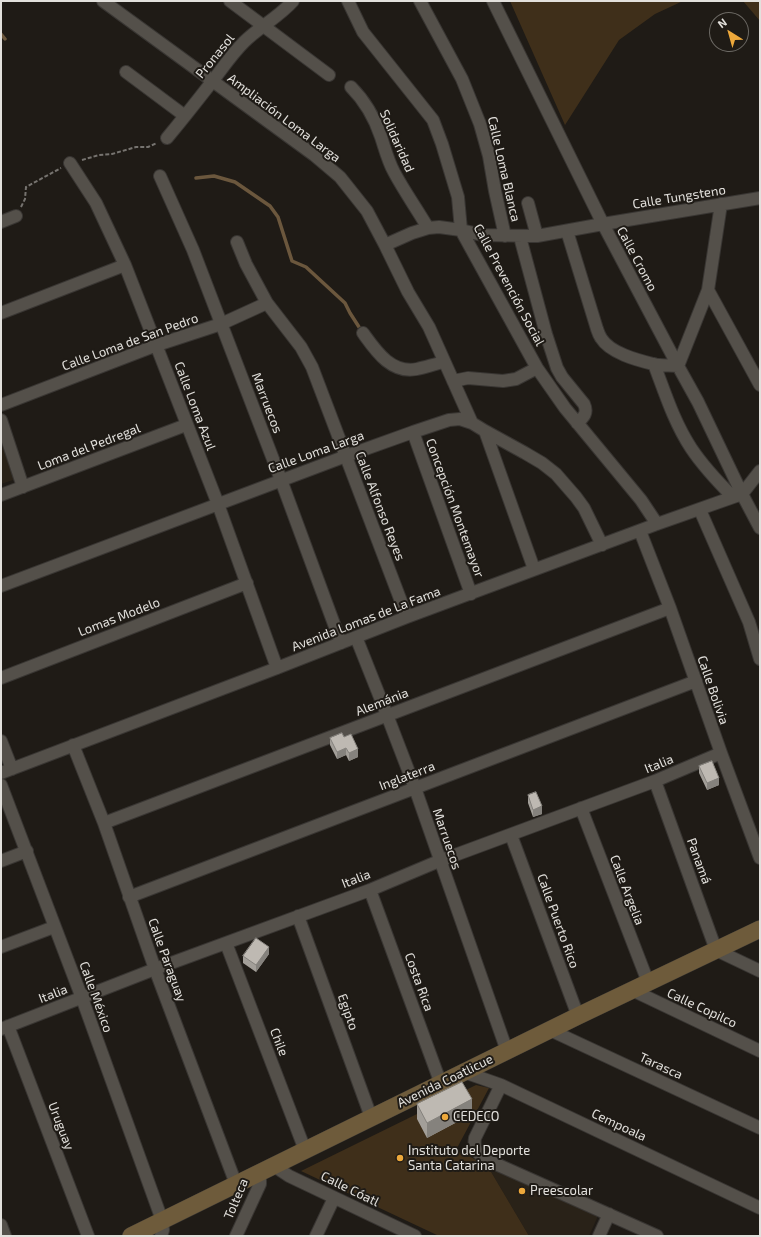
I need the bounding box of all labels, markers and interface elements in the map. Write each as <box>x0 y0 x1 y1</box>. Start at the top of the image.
north arrow <box>709 12 749 52</box>
text: N <box>715 15 729 30</box>
street label: Pronasol <box>192 31 238 81</box>
street label: Ampliación Loma Larga <box>224 70 344 166</box>
street label: Solidaridad <box>376 107 418 175</box>
street label: Calle Loma Blanca <box>484 115 524 223</box>
street label: Calle Tungsteno <box>631 182 727 212</box>
street label: Calle Prevención Social <box>470 221 548 349</box>
street label: Calle Cromo <box>614 224 660 294</box>
street label: Calle Loma de San Pedro <box>60 310 200 374</box>
street label: Calle Loma Azul <box>171 360 219 452</box>
street label: Marruecos <box>248 371 286 435</box>
street label: Loma del Pedregal <box>35 420 143 474</box>
street label: Calle Loma Larga <box>266 427 366 477</box>
street label: Concepción Montemayor <box>423 436 487 580</box>
street label: Calle Alfonso Reyes <box>352 449 408 563</box>
street label: Avenida Lomas de La Fama <box>289 583 443 655</box>
street label: Lomas Modelo <box>76 594 162 640</box>
street label: Calle Bolivia <box>694 653 732 727</box>
street label: Alemánia <box>353 685 411 719</box>
street label: Italia <box>642 751 676 777</box>
street label: Inglaterra <box>377 758 437 794</box>
street label: Marruecos <box>429 806 465 872</box>
street label: Panamá <box>683 836 715 886</box>
street label: Calle Argelia <box>606 853 648 927</box>
street label: Italia <box>339 866 373 892</box>
street label: Calle Puerto Rico <box>534 872 582 970</box>
street label: Calle Paraguay <box>145 916 189 1004</box>
street label: Costa Rica <box>401 951 437 1013</box>
street label: Calle México <box>76 959 116 1035</box>
street label: Italia <box>36 981 70 1007</box>
street label: Calle Copilco <box>665 985 739 1031</box>
street label: Egipto <box>334 992 362 1032</box>
street label: Chile <box>267 1026 291 1058</box>
street label: Tarasca <box>637 1049 685 1083</box>
street label: Avenida Coatlicue <box>395 1051 495 1111</box>
street label: Uruguay <box>45 1100 77 1152</box>
street label: Cempoala <box>589 1105 649 1145</box>
place label: CEDECO <box>453 1109 499 1125</box>
marker: CEDECO <box>440 1112 450 1122</box>
place label: Instituto del Deporte Santa Catarina <box>408 1143 530 1174</box>
marker: Instituto del Deporte Santa Catarina <box>395 1153 405 1163</box>
street label: Calle Cóatl <box>318 1168 382 1210</box>
street label: Tolteca <box>220 1176 252 1222</box>
place label: Preescolar <box>530 1183 593 1199</box>
marker: Preescolar <box>517 1186 527 1196</box>

